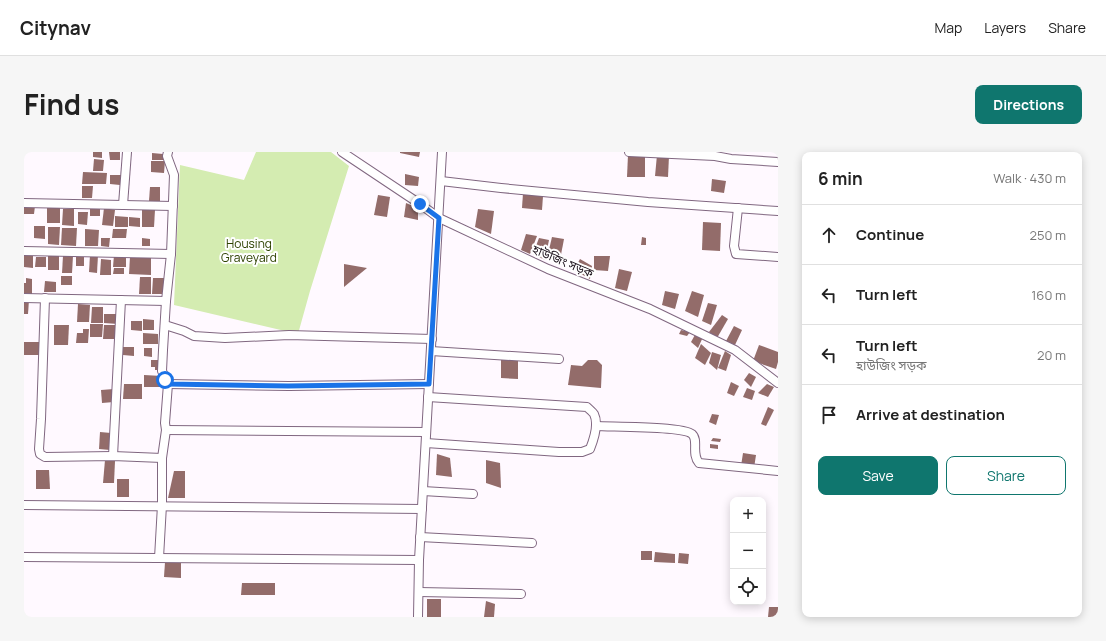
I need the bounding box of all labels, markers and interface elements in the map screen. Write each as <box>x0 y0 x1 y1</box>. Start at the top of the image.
text: Citynav <box>20 15 91 41</box>
text: Map <box>934 18 962 37</box>
text: Layers <box>984 18 1026 37</box>
text: Share <box>1048 18 1086 37</box>
text: Find us <box>24 85 119 123</box>
button: Directions <box>975 85 1082 124</box>
text: 6 min <box>818 167 863 190</box>
text: Walk · 430 m <box>993 169 1066 187</box>
route end <box>411 195 429 213</box>
icon: ahead <box>818 224 840 246</box>
text: Continue <box>856 224 924 245</box>
text: 250 m <box>1030 226 1066 244</box>
park label: Housing Graveyard <box>221 235 277 266</box>
street label: হাউজিং সড়ক <box>529 240 597 282</box>
icon: left <box>818 284 840 306</box>
text: Turn left <box>856 284 918 305</box>
text: 160 m <box>1031 286 1066 304</box>
text: Turn left <box>856 335 918 356</box>
icon: left <box>818 344 840 366</box>
text: 20 m <box>1037 346 1066 364</box>
text: হাউজিং সড়ক <box>856 356 926 374</box>
route start <box>156 371 174 389</box>
icon: arrive <box>818 404 840 426</box>
text: Arrive at destination <box>856 404 1005 425</box>
button: Save <box>818 456 938 495</box>
button: Share <box>946 456 1066 495</box>
map controls <box>730 497 766 605</box>
button: + <box>730 497 766 533</box>
button: − <box>730 533 766 569</box>
button: locate <box>730 569 766 605</box>

